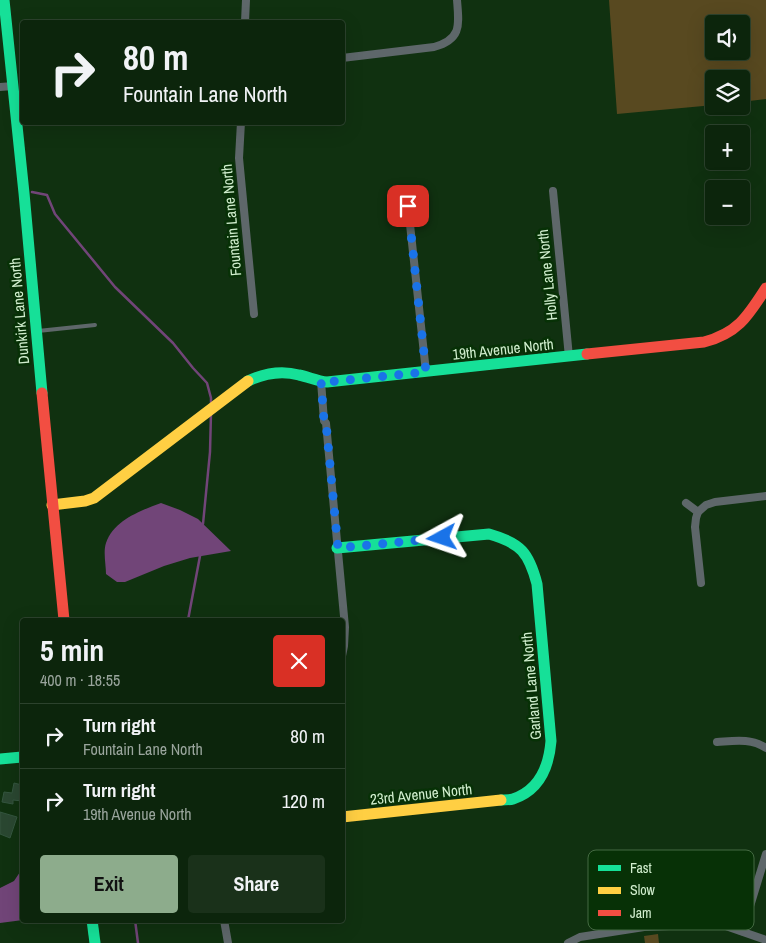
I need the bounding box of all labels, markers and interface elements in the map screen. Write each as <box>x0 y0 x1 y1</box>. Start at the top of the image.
map controls <box>705 15 750 225</box>
button: sound <box>705 15 750 60</box>
text: 80 m <box>123 34 188 81</box>
icon: right <box>40 40 105 105</box>
button: layers <box>705 70 750 115</box>
text: Fountain Lane North <box>123 79 288 109</box>
button: + <box>705 125 750 170</box>
street label: Fountain Lane North <box>216 163 246 277</box>
button: − <box>705 180 750 225</box>
pin <box>387 185 429 227</box>
icon: arrive <box>394 192 422 220</box>
street label: Holly Lane North <box>532 228 562 322</box>
street label: Dunkirk Lane North <box>4 257 34 365</box>
street label: 19th Avenue North <box>451 333 555 365</box>
position arrow <box>415 511 467 563</box>
text: 5 min <box>40 630 104 670</box>
street label: Garland Lane North <box>516 631 546 741</box>
button: close <box>273 635 325 687</box>
text: 400 m · 18:55 <box>40 669 120 691</box>
text: Turn right <box>83 712 155 738</box>
icon: right <box>40 722 68 750</box>
text: 80 m <box>290 723 325 749</box>
text: Fountain Lane North <box>83 738 203 760</box>
text: Turn right <box>83 777 155 803</box>
street label: 23rd Avenue North <box>369 778 473 810</box>
icon: right <box>40 787 68 815</box>
text: 120 m <box>282 788 325 814</box>
text: 19th Avenue North <box>83 803 191 825</box>
legend <box>588 850 754 930</box>
button: Exit <box>40 855 178 913</box>
button: Share <box>188 855 325 913</box>
text: Fast <box>630 859 652 877</box>
text: Slow <box>630 881 656 899</box>
text: Jam <box>630 904 652 922</box>

